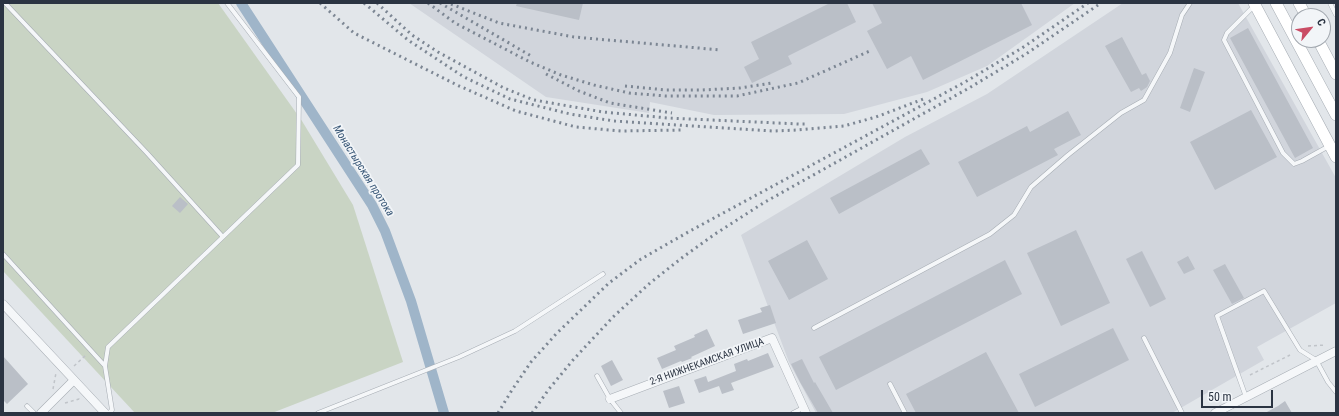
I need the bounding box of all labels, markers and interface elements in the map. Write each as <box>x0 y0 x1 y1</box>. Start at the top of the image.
north arrow <box>1291 8 1331 48</box>
text: С <box>1314 17 1328 28</box>
water label: Монастырская протока <box>330 123 396 219</box>
street label: 2-Я НИЖНЕКАМСКАЯ УЛИЦА <box>648 336 766 388</box>
scale bar <box>1203 382 1275 408</box>
text: 50 m <box>1208 390 1232 404</box>

